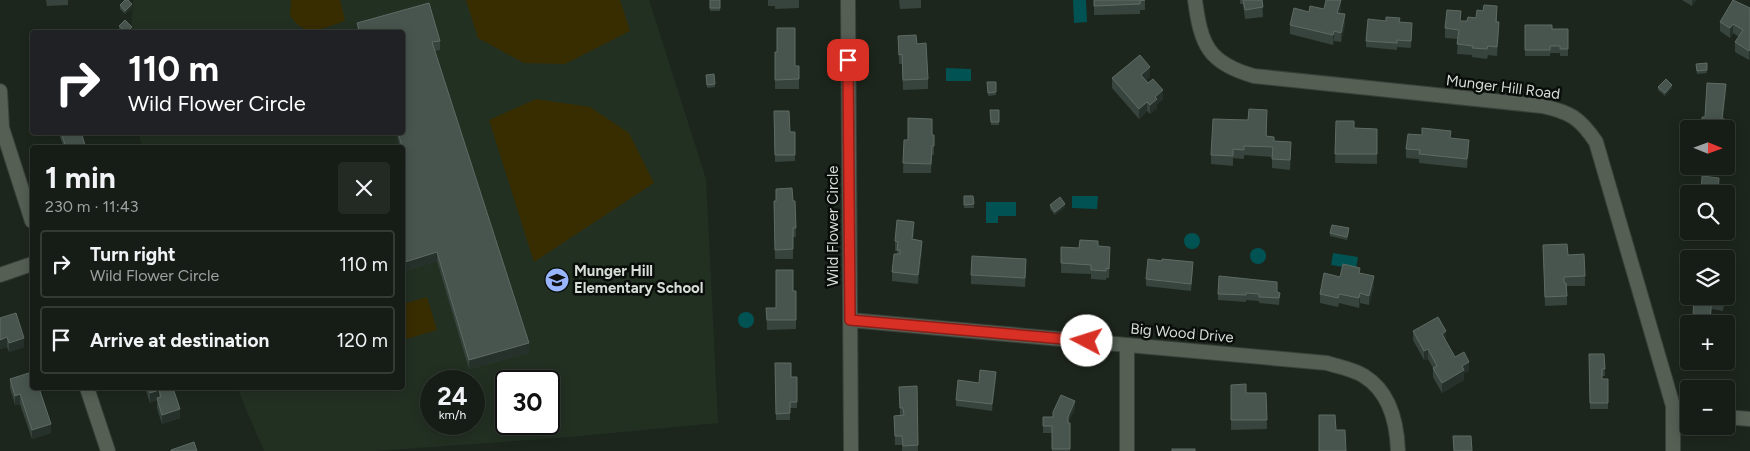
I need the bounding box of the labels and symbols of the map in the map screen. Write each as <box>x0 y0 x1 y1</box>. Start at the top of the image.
pin <box>827 39 869 81</box>
street label: Munger Hill Road <box>1445 71 1561 103</box>
north arrow <box>1680 120 1735 175</box>
street label: Wild Flower Circle <box>824 165 842 287</box>
place label: Munger Hill Elementary School <box>574 262 704 297</box>
school or university icon: Munger Hill Elementary School <box>544 267 570 293</box>
position arrow <box>1060 314 1112 366</box>
street label: Big Wood Drive <box>1130 320 1234 346</box>
speed limit sign: 30 <box>495 370 560 435</box>

